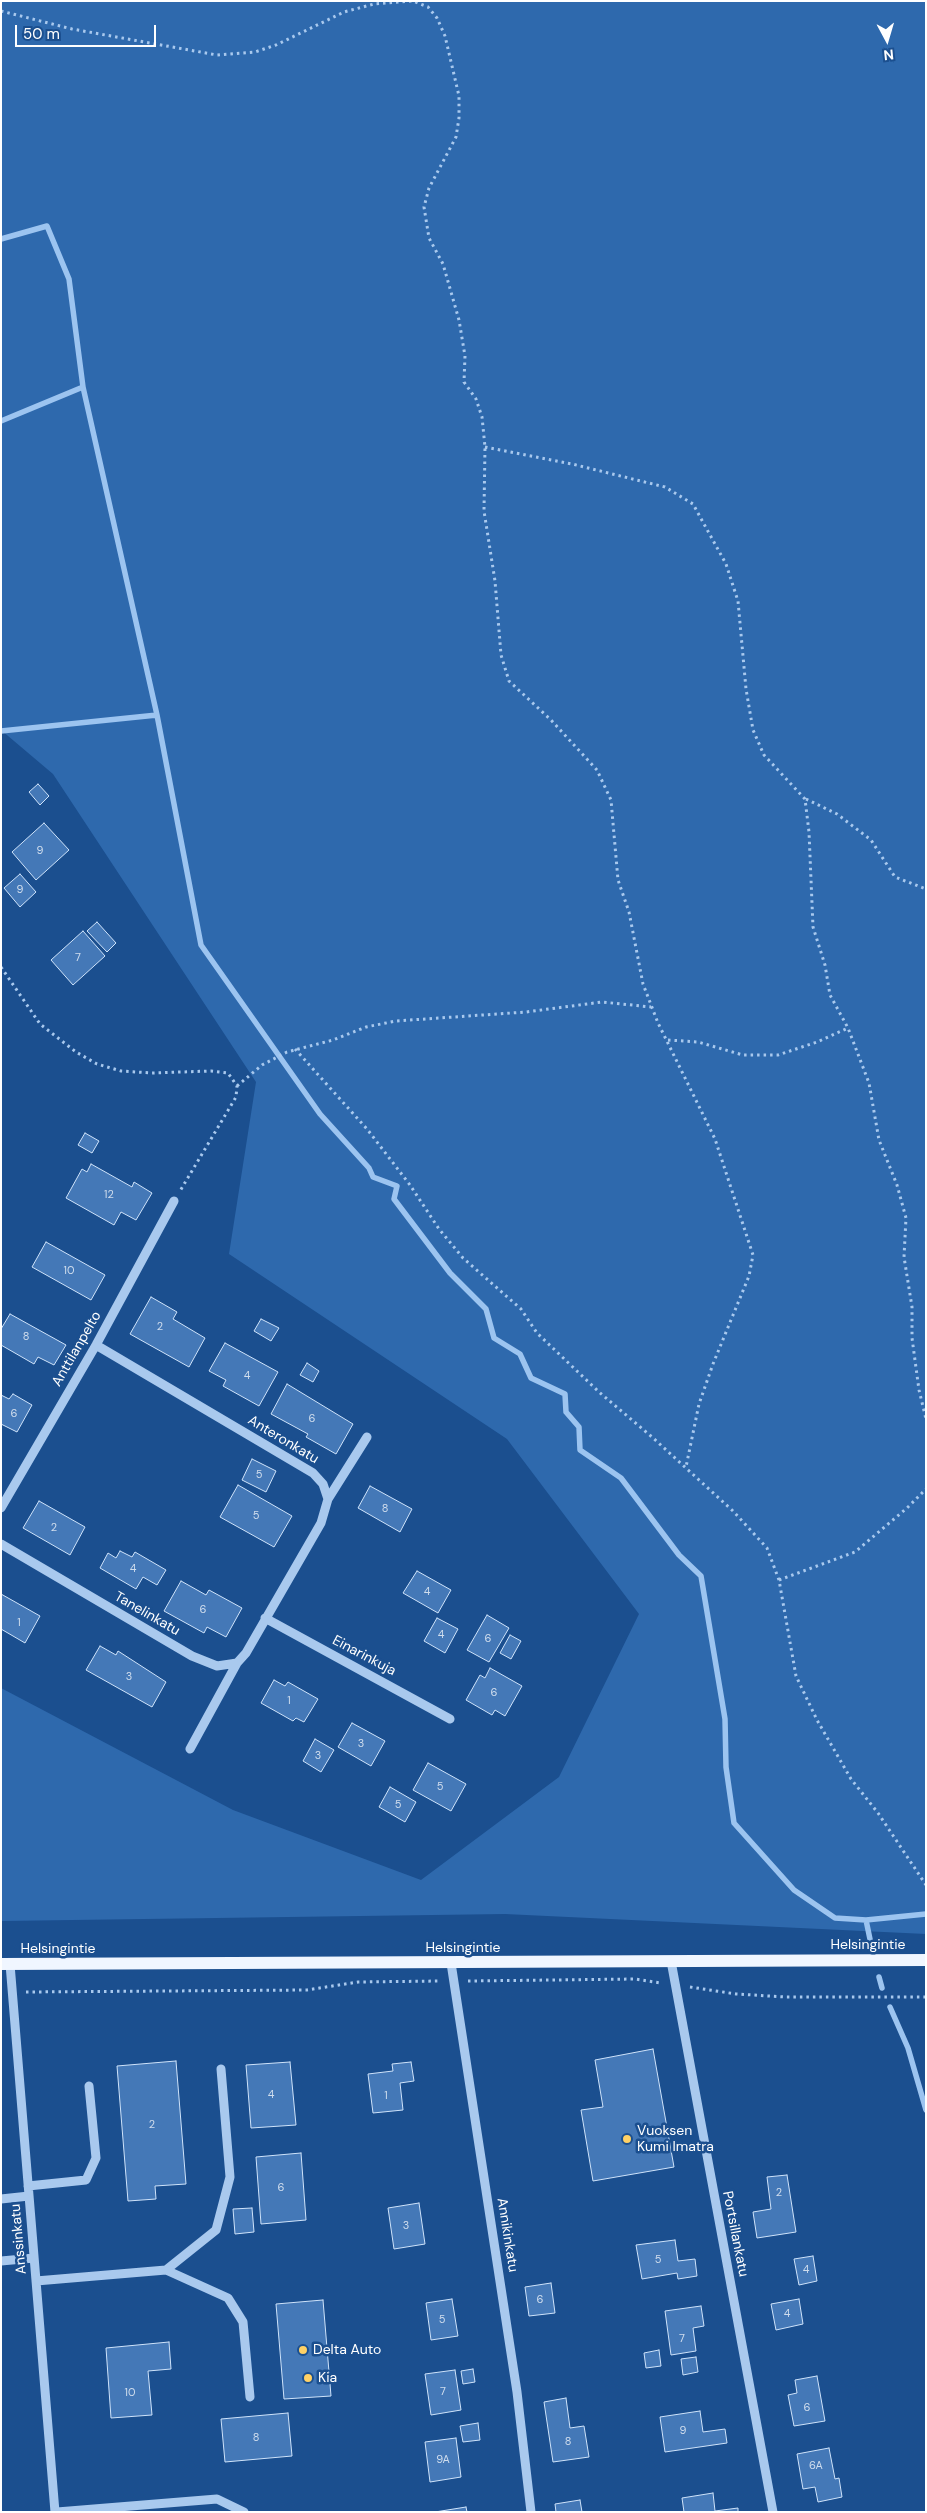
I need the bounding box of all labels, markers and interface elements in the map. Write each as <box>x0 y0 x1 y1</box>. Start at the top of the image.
scale bar <box>18 15 159 47</box>
north arrow <box>862 15 912 65</box>
text: 50 m <box>23 24 60 44</box>
text: N <box>883 45 895 64</box>
house number: 9 <box>37 844 43 858</box>
house number: 9 <box>17 883 23 897</box>
house number: 7 <box>75 951 81 965</box>
house number: 12 <box>104 1188 114 1202</box>
house number: 10 <box>64 1264 74 1278</box>
street label: Anttilanpelto <box>49 1308 105 1390</box>
house number: 2 <box>157 1320 163 1334</box>
house number: 8 <box>23 1330 29 1344</box>
house number: 4 <box>244 1369 250 1383</box>
house number: 6 <box>11 1407 17 1421</box>
street label: Anteronkatu <box>244 1412 322 1468</box>
house number: 6 <box>309 1412 315 1426</box>
house number: 5 <box>256 1468 262 1482</box>
house number: 8 <box>382 1502 388 1516</box>
house number: 5 <box>253 1509 259 1523</box>
house number: 2 <box>51 1521 57 1535</box>
house number: 4 <box>130 1562 136 1576</box>
house number: 4 <box>424 1585 430 1599</box>
street label: Tanelinkatu <box>111 1589 183 1639</box>
house number: 6 <box>200 1603 206 1617</box>
house number: 1 <box>17 1616 21 1630</box>
house number: 4 <box>438 1628 444 1642</box>
street label: Einarinkuja <box>329 1632 399 1680</box>
house number: 6 <box>485 1632 491 1646</box>
house number: 3 <box>126 1670 132 1684</box>
house number: 6 <box>491 1686 497 1700</box>
house number: 1 <box>287 1694 291 1708</box>
house number: 3 <box>358 1737 364 1751</box>
house number: 3 <box>315 1749 321 1763</box>
house number: 5 <box>437 1780 443 1794</box>
house number: 5 <box>395 1798 401 1812</box>
street label: Helsingintie <box>830 1937 906 1953</box>
street label: Helsingintie <box>425 1940 501 1956</box>
street label: Helsingintie <box>20 1941 96 1957</box>
house number: 4 <box>268 2088 274 2102</box>
house number: 1 <box>384 2089 388 2103</box>
house number: 2 <box>149 2118 155 2132</box>
place label: Vuoksen Kumi Imatra <box>637 2123 714 2156</box>
marker: Vuoksen Kumi Imatra <box>621 2133 633 2145</box>
house number: 6 <box>278 2181 284 2195</box>
house number: 2 <box>776 2186 782 2200</box>
street label: Portsillankatu <box>718 2190 752 2278</box>
street label: Annikinkatu <box>493 2197 521 2273</box>
street label: Anssinkatu <box>8 2203 30 2275</box>
house number: 3 <box>403 2219 409 2233</box>
house number: 5 <box>655 2253 661 2267</box>
house number: 4 <box>803 2263 809 2277</box>
house number: 6 <box>537 2293 543 2307</box>
house number: 4 <box>784 2307 790 2321</box>
house number: 5 <box>439 2313 445 2327</box>
house number: 7 <box>679 2332 685 2346</box>
place label: Delta Auto <box>313 2342 381 2358</box>
marker: Delta Auto <box>297 2344 309 2356</box>
place label: Kia <box>318 2370 337 2386</box>
marker: Kia <box>302 2372 314 2384</box>
house number: 7 <box>440 2385 446 2399</box>
house number: 10 <box>125 2386 135 2400</box>
house number: 6 <box>804 2401 810 2415</box>
house number: 9 <box>680 2424 686 2438</box>
house number: 8 <box>253 2431 259 2445</box>
house number: 8 <box>565 2435 571 2449</box>
house number: 9A <box>436 2453 450 2467</box>
house number: 6A <box>809 2459 823 2473</box>

